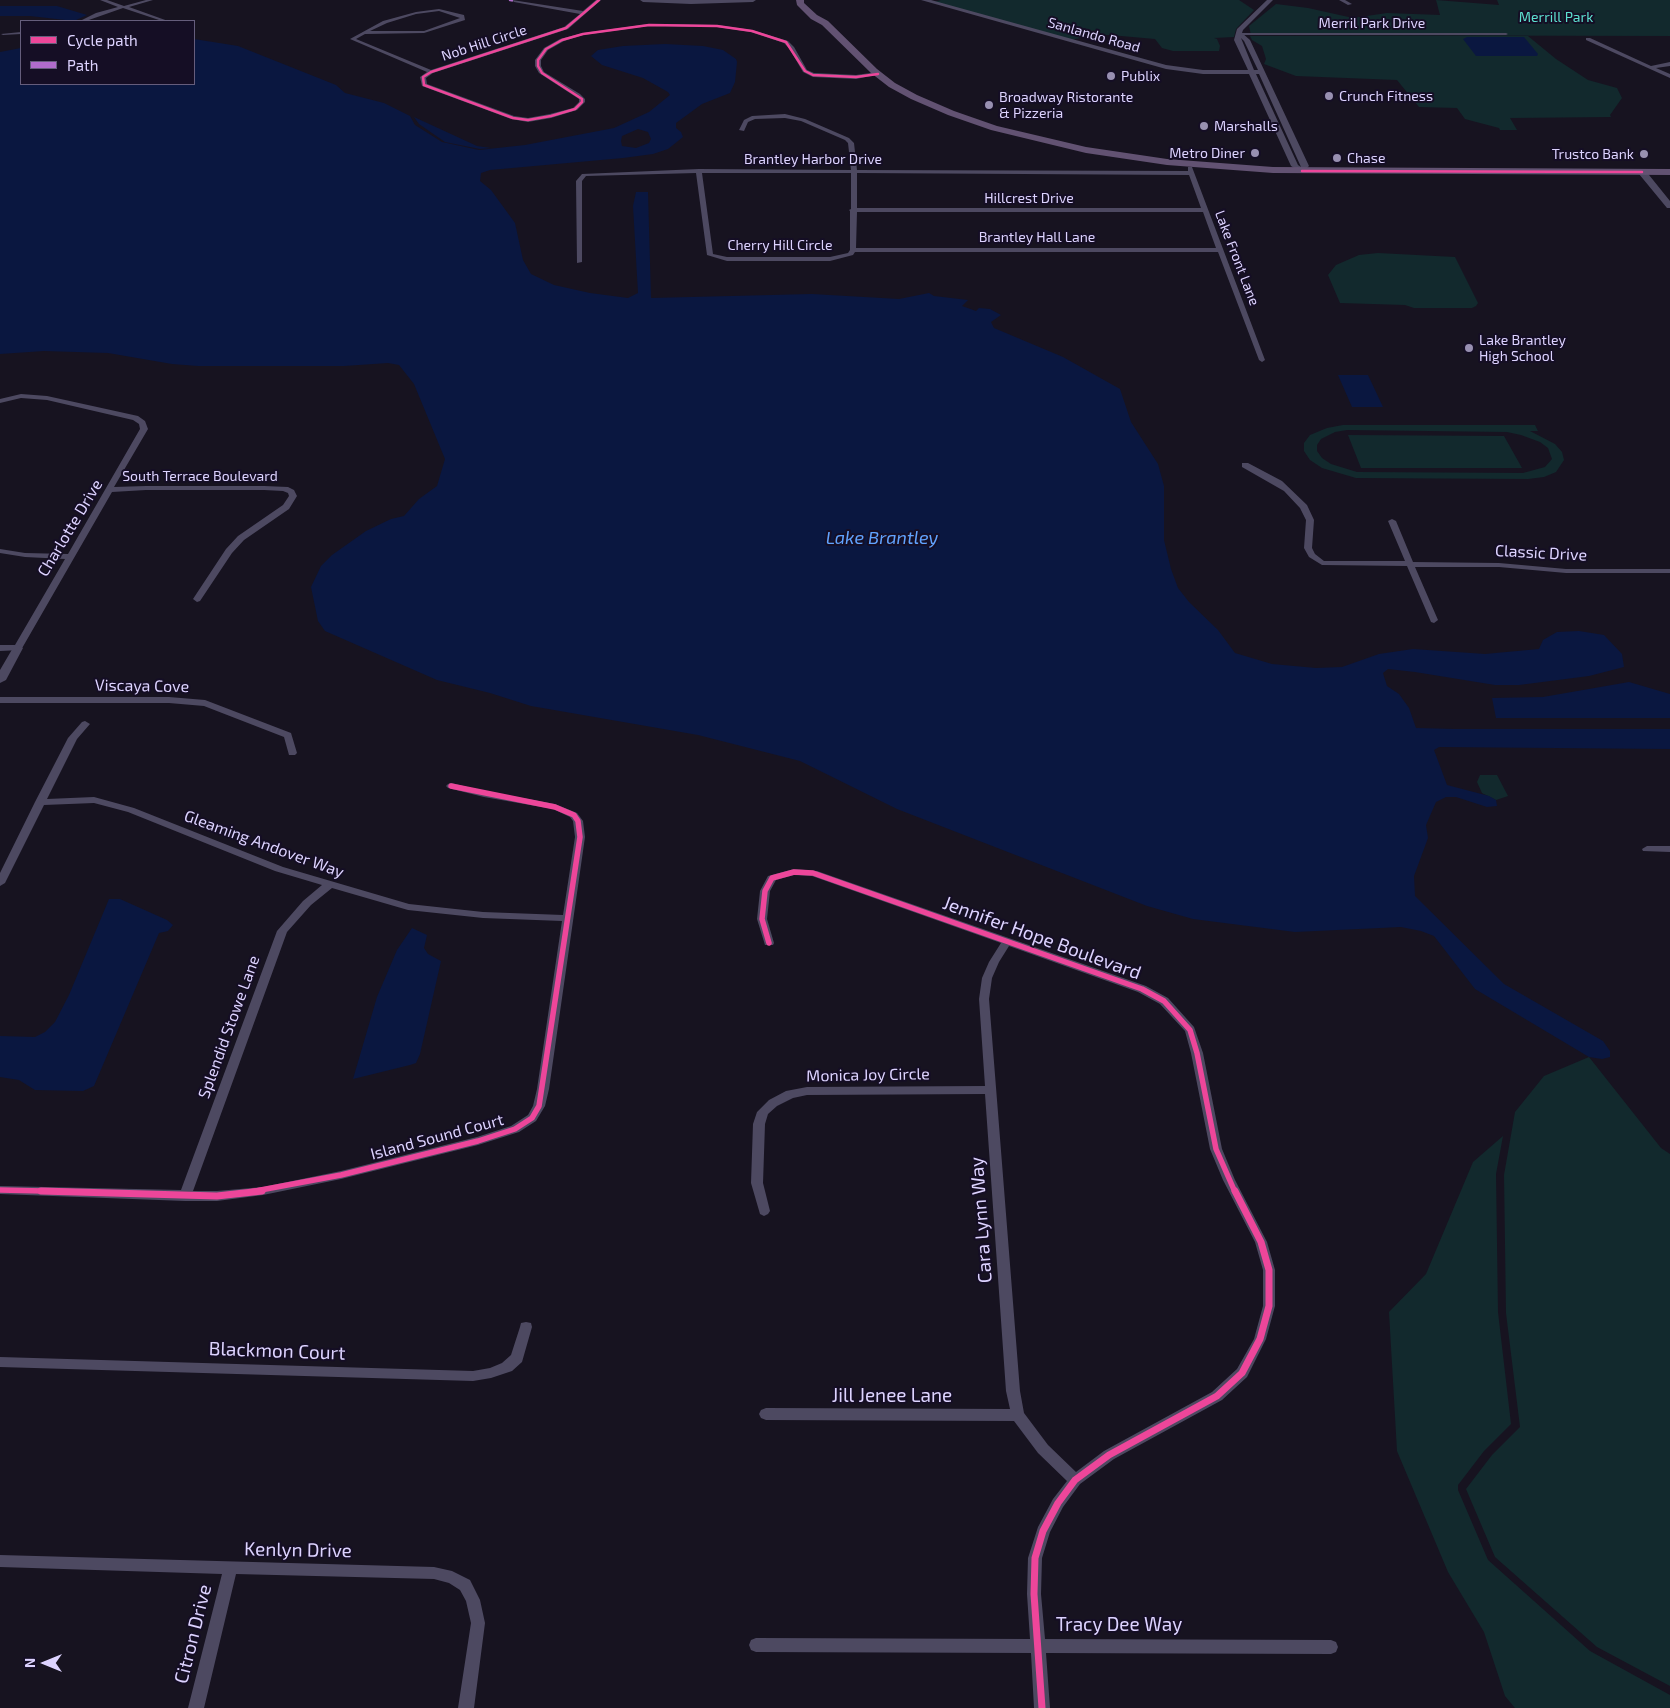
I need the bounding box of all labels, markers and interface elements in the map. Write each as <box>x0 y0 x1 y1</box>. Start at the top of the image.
park label: Merrill Park <box>1519 9 1593 25</box>
street label: Sanlando Road <box>1046 14 1142 56</box>
street label: Merril Park Drive <box>1319 15 1425 31</box>
legend <box>20 20 195 85</box>
street label: Nob Hill Circle <box>439 21 529 65</box>
text: Cycle path <box>67 31 138 49</box>
text: Path <box>67 56 98 74</box>
place label: Publix <box>1121 68 1160 84</box>
marker: Publix <box>1105 70 1117 82</box>
place label: Crunch Fitness <box>1339 88 1433 104</box>
place label: Broadway Ristorante & Pizzeria <box>999 89 1133 121</box>
marker: Crunch Fitness <box>1323 90 1335 102</box>
marker: Broadway Ristorante & Pizzeria <box>983 99 995 111</box>
place label: Marshalls <box>1214 118 1278 134</box>
marker: Marshalls <box>1198 120 1210 132</box>
place label: Metro Diner <box>1169 145 1245 161</box>
place label: Trustco Bank <box>1552 146 1634 162</box>
marker: Metro Diner <box>1249 147 1261 159</box>
marker: Trustco Bank <box>1638 148 1650 160</box>
place label: Chase <box>1347 150 1385 166</box>
street label: Brantley Harbor Drive <box>744 151 882 167</box>
marker: Chase <box>1331 152 1343 164</box>
street label: Hillcrest Drive <box>984 190 1074 206</box>
street label: Lake Front Lane <box>1211 208 1263 308</box>
street label: Brantley Hall Lane <box>979 229 1095 245</box>
street label: Cherry Hill Circle <box>727 237 833 253</box>
place label: Lake Brantley High School <box>1479 332 1566 364</box>
marker: Lake Brantley High School <box>1463 342 1475 354</box>
street label: South Terrace Boulevard <box>122 468 278 484</box>
street label: Charlotte Drive <box>34 476 106 580</box>
water label: Lake Brantley <box>826 527 938 549</box>
street label: Classic Drive <box>1494 541 1588 565</box>
street label: Viscaya Cove <box>95 676 189 696</box>
street label: Gleaming Andover Way <box>182 806 346 882</box>
street label: Jennifer Hope Boulevard <box>940 891 1144 985</box>
street label: Splendid Stowe Lane <box>194 953 264 1101</box>
street label: Monica Joy Circle <box>806 1064 930 1086</box>
street label: Island Sound Court <box>368 1110 506 1164</box>
street label: Cara Lynn Way <box>965 1156 997 1284</box>
street label: Blackmon Court <box>208 1337 346 1365</box>
street label: Jill Jenee Lane <box>832 1385 952 1407</box>
street label: Kenlyn Drive <box>244 1538 352 1562</box>
street label: Citron Drive <box>170 1582 216 1686</box>
street label: Tracy Dee Way <box>1056 1614 1182 1636</box>
north arrow <box>20 1638 70 1688</box>
text: N <box>21 1658 38 1668</box>

